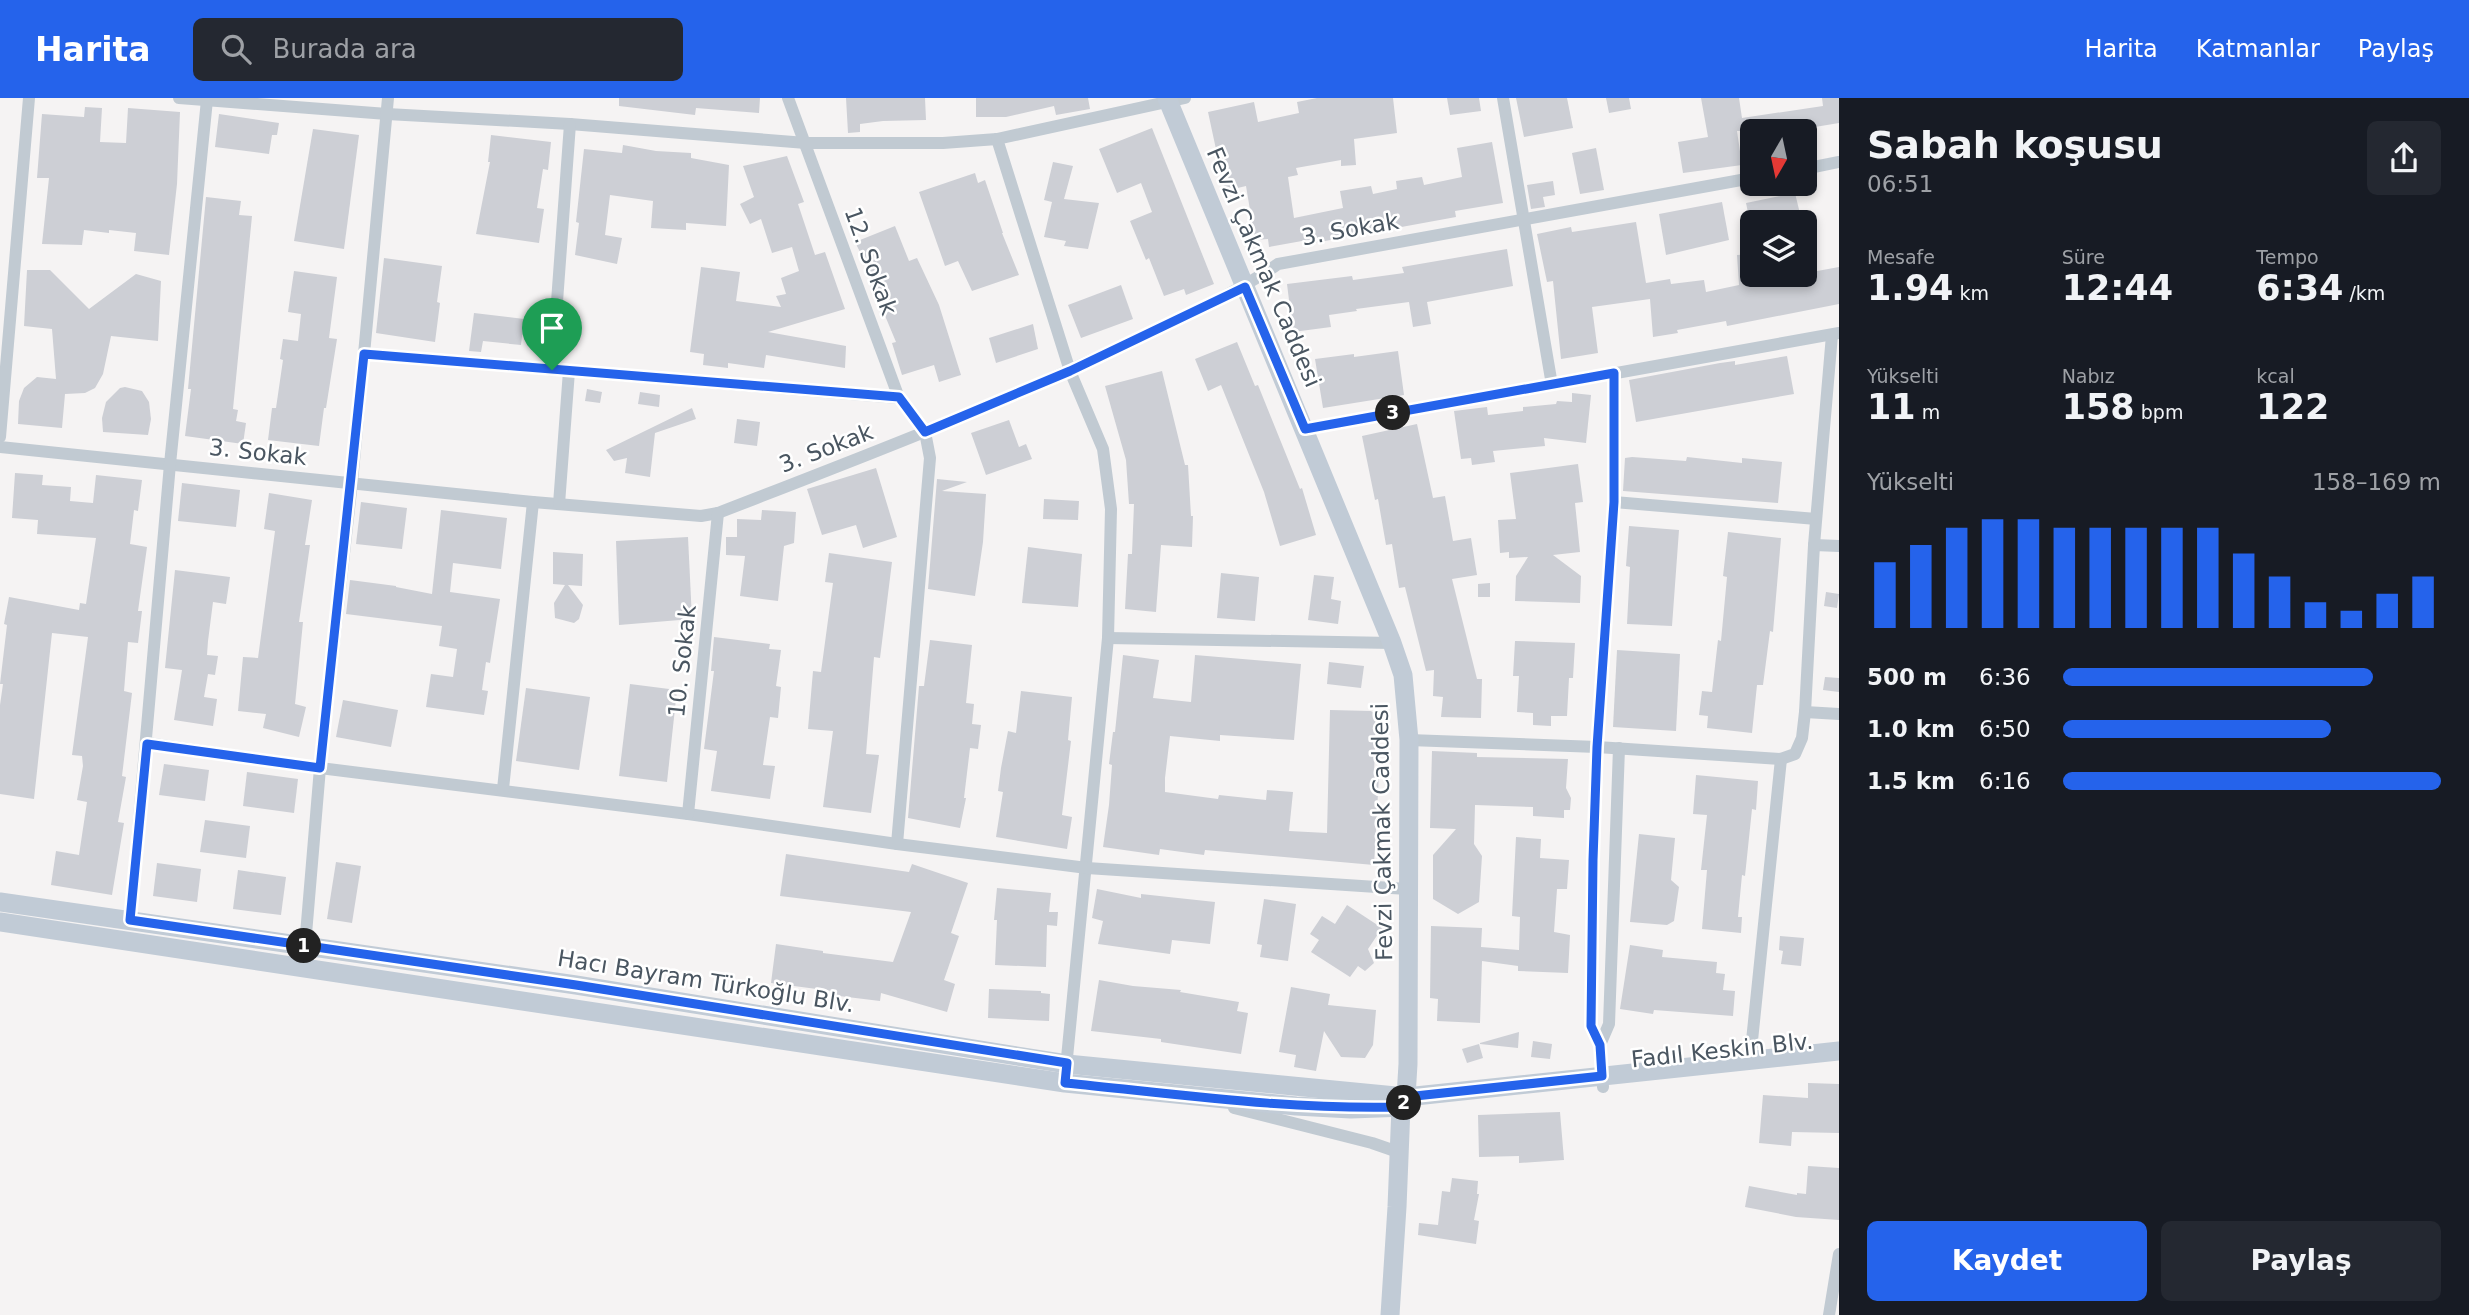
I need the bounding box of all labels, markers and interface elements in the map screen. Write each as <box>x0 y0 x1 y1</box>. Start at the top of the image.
search box <box>193 18 683 81</box>
text: Harita <box>35 30 151 69</box>
icon: search <box>217 30 255 68</box>
text: Burada ara <box>273 34 417 64</box>
text: Harita <box>2084 35 2158 63</box>
text: Katmanlar <box>2196 35 2320 63</box>
text: Paylaş <box>2358 35 2434 63</box>
north arrow <box>1740 119 1816 196</box>
map controls <box>1740 119 1817 287</box>
button: share <box>2367 121 2441 195</box>
text: Sabah koşusu <box>1867 123 2163 167</box>
street label: Fevzi Çakmak Caddesi <box>1202 143 1326 391</box>
text: 06:51 <box>1867 171 1933 197</box>
street label: 12. Sokak <box>839 204 903 319</box>
street label: 3. Sokak <box>1299 208 1401 250</box>
button: layers <box>1740 210 1817 287</box>
text: Mesafe <box>1867 246 1935 268</box>
text: Süre <box>2062 246 2105 268</box>
text: Tempo <box>2256 246 2319 268</box>
text: 1.94 <box>1867 268 1953 308</box>
text: 12:44 <box>2062 268 2173 308</box>
text: 6:34 <box>2256 268 2343 308</box>
text: km <box>1953 282 1989 304</box>
text: /km <box>2343 282 2385 304</box>
pin <box>522 298 582 370</box>
icon: arrive <box>533 309 571 347</box>
text: Yükselti <box>1867 365 1939 387</box>
text: Nabız <box>2062 365 2115 387</box>
text: kcal <box>2256 365 2295 387</box>
text: 11 <box>1867 387 1916 427</box>
text: 158 <box>2062 387 2135 427</box>
text: 122 <box>2256 387 2329 427</box>
pin: 3 <box>1376 396 1410 430</box>
text: 3 <box>1386 401 1399 423</box>
text: m <box>1916 401 1940 423</box>
text: bpm <box>2135 401 2183 423</box>
street label: 3. Sokak <box>775 418 877 478</box>
street label: 3. Sokak <box>208 434 309 470</box>
text: Yükselti <box>1867 469 1954 495</box>
text: 158–169 m <box>2312 469 2441 495</box>
street label: 10. Sokak <box>663 603 701 718</box>
text: 500 m <box>1867 664 1947 690</box>
text: 6:36 <box>1979 664 2031 690</box>
street label: Fevzi Çakmak Caddesi <box>1367 703 1397 961</box>
text: 1.0 km <box>1867 716 1955 742</box>
text: 6:50 <box>1979 716 2031 742</box>
text: 1.5 km <box>1867 768 1955 794</box>
text: 6:16 <box>1979 768 2031 794</box>
pin: 1 <box>286 928 322 964</box>
text: 1 <box>297 934 310 956</box>
street label: Hacı Bayram Türkoğlu Blv. <box>556 945 856 1017</box>
street label: Fadıl Keskin Blv. <box>1630 1028 1814 1072</box>
pin: 2 <box>1386 1086 1422 1121</box>
text: 2 <box>1397 1091 1410 1113</box>
button: Kaydet <box>1867 1221 2147 1301</box>
button: Paylaş <box>2161 1221 2441 1301</box>

